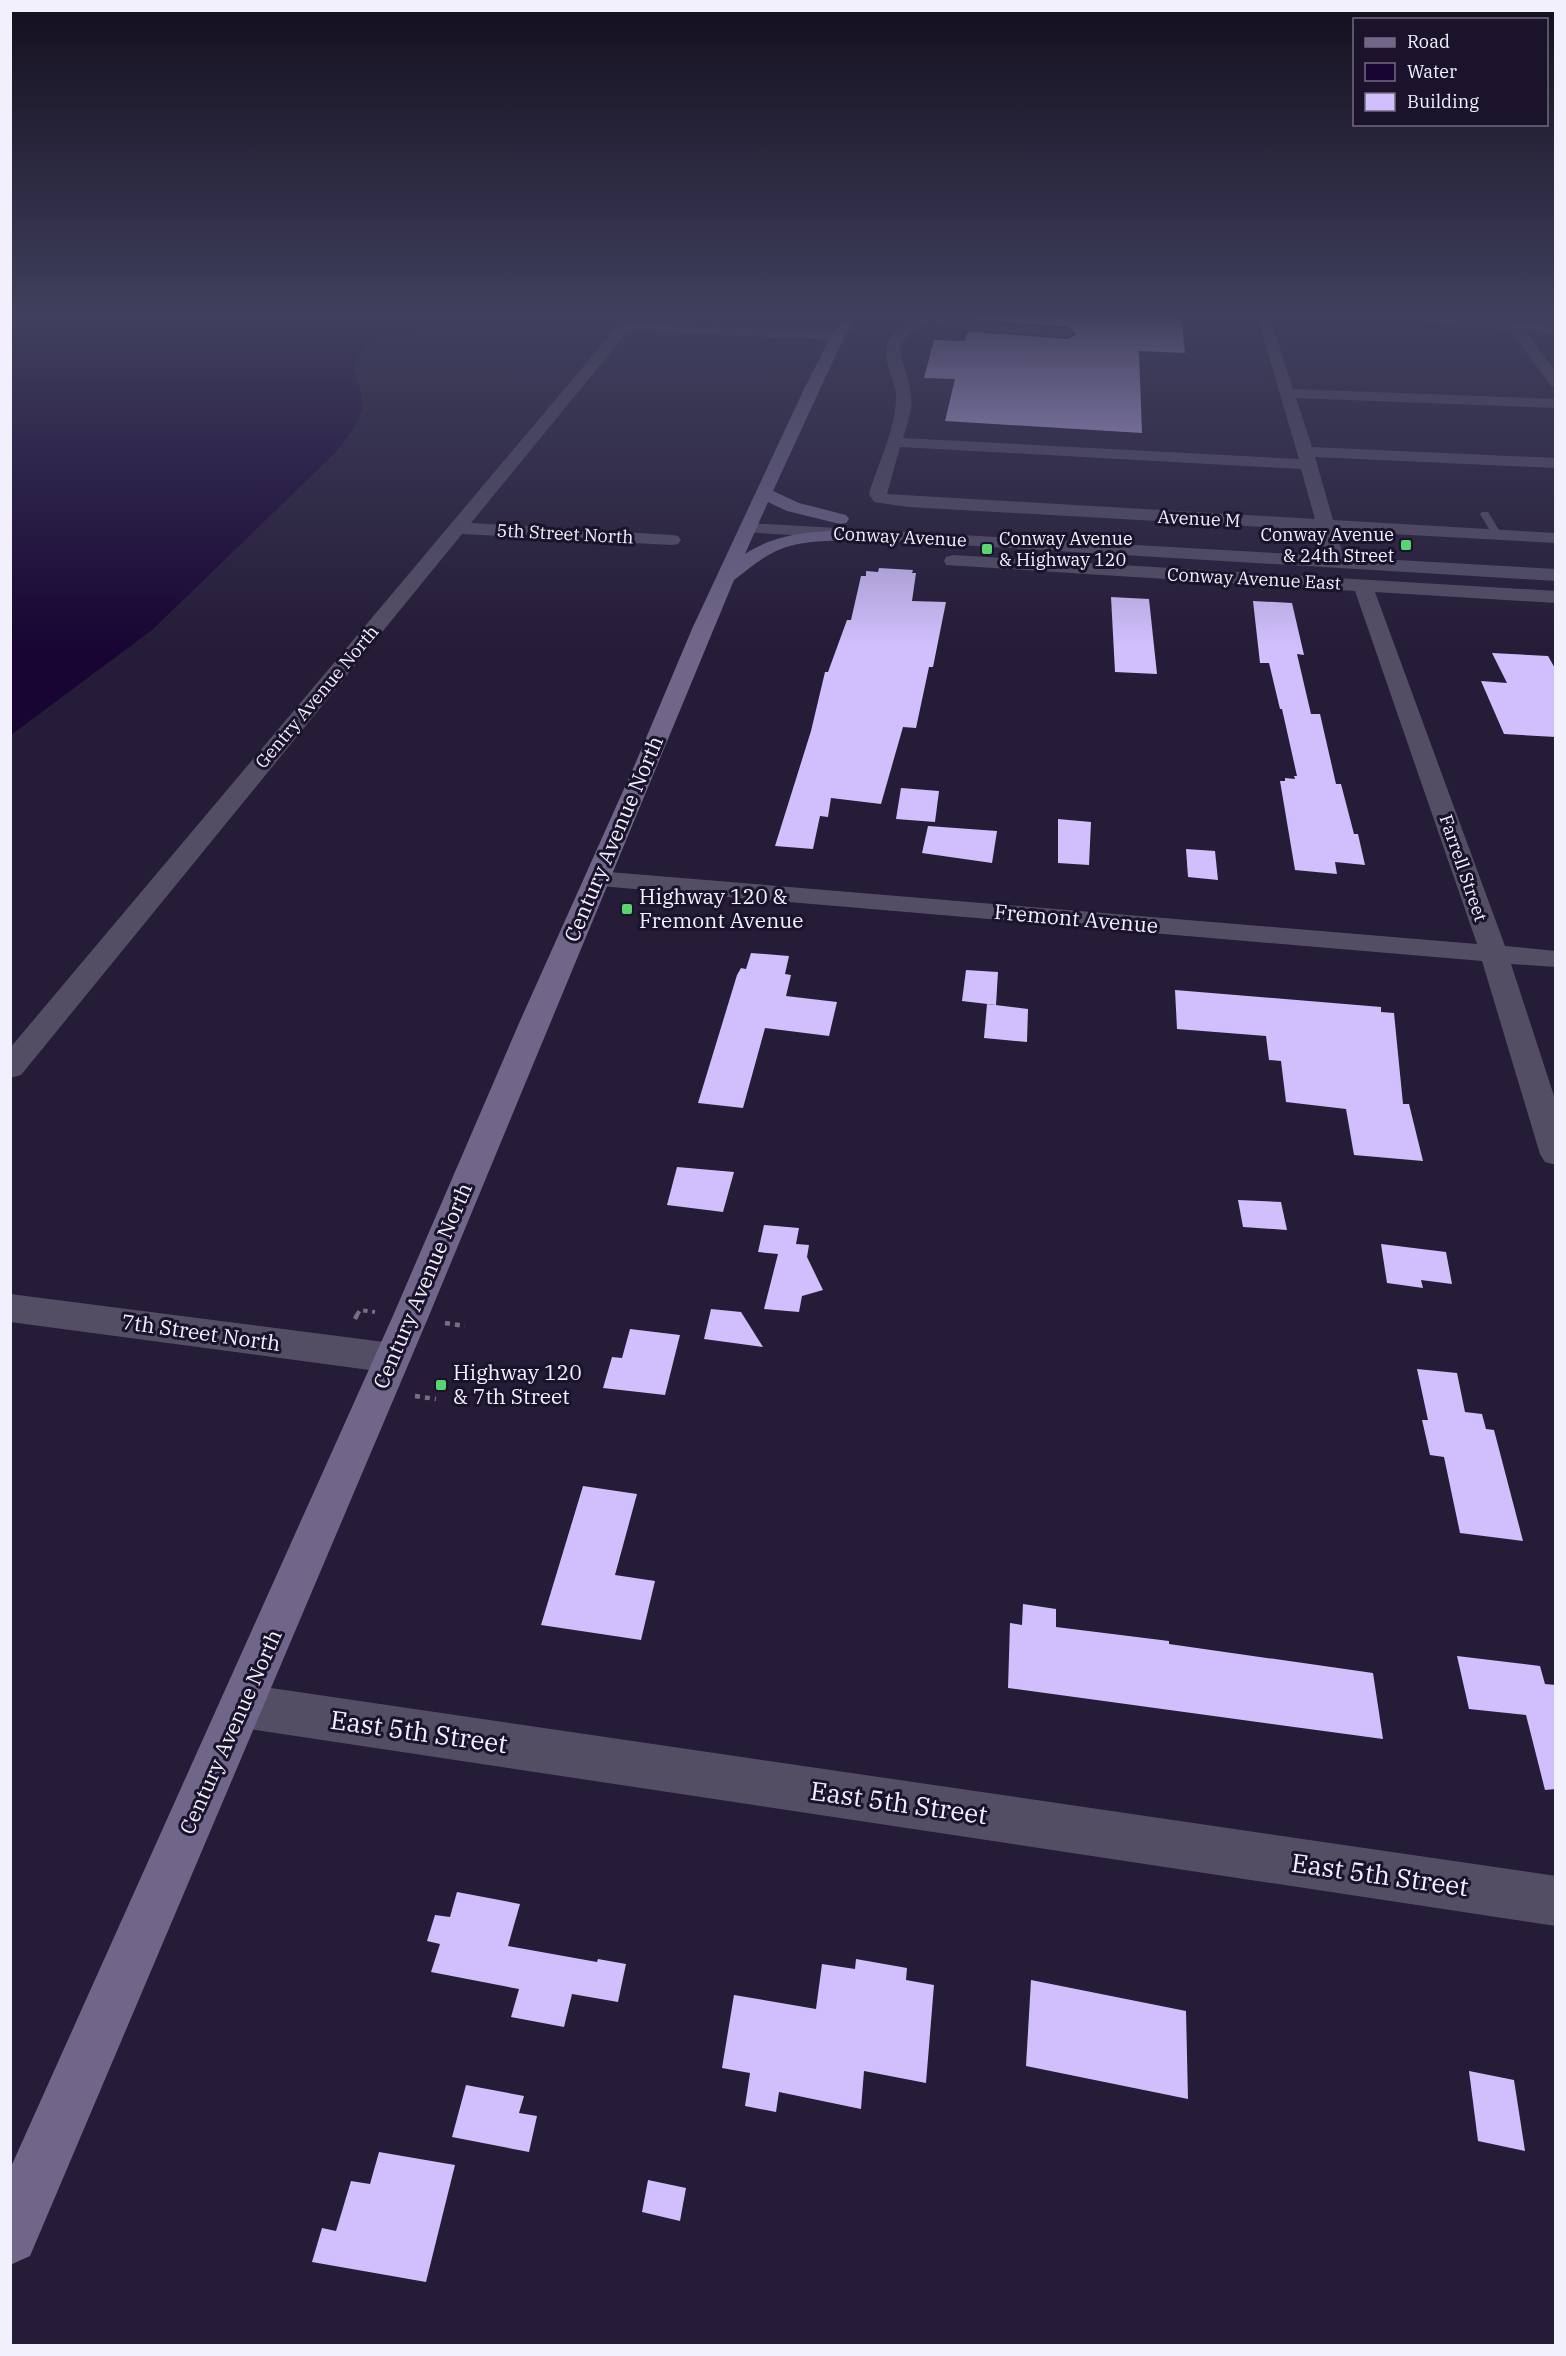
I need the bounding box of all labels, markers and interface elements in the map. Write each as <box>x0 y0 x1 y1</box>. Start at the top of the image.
legend <box>1353 18 1548 126</box>
text: Road <box>1407 30 1450 53</box>
text: Water <box>1407 60 1457 83</box>
text: Building <box>1407 90 1479 113</box>
street label: Avenue M <box>1157 505 1241 532</box>
street label: 5th Street North <box>496 518 634 549</box>
street label: Conway Avenue <box>833 522 967 551</box>
place label: Conway Avenue & 24th Street <box>1260 523 1394 567</box>
place label: Conway Avenue & Highway 120 <box>999 527 1133 571</box>
marker: Conway Avenue & 24th Street <box>1399 538 1413 552</box>
marker: Conway Avenue & Highway 120 <box>980 542 994 556</box>
street label: Conway Avenue East <box>1167 562 1342 595</box>
street label: Gentry Avenue North <box>250 620 383 773</box>
street label: Century Avenue North <box>557 731 669 946</box>
street label: Farrell Street <box>1434 811 1492 924</box>
place label: Highway 120 & Fremont Avenue <box>639 882 804 934</box>
street label: Fremont Avenue <box>993 897 1159 939</box>
marker: Highway 120 & Fremont Avenue <box>620 902 634 916</box>
street label: Century Avenue North <box>366 1178 478 1393</box>
street label: 7th Street North <box>120 1307 282 1357</box>
place label: Highway 120 & 7th Street <box>453 1358 582 1410</box>
marker: Highway 120 & 7th Street <box>434 1378 448 1392</box>
street label: Century Avenue North <box>172 1625 288 1838</box>
street label: East 5th Street <box>328 1702 510 1760</box>
street label: East 5th Street <box>808 1773 990 1831</box>
street label: East 5th Street <box>1289 1845 1471 1903</box>

